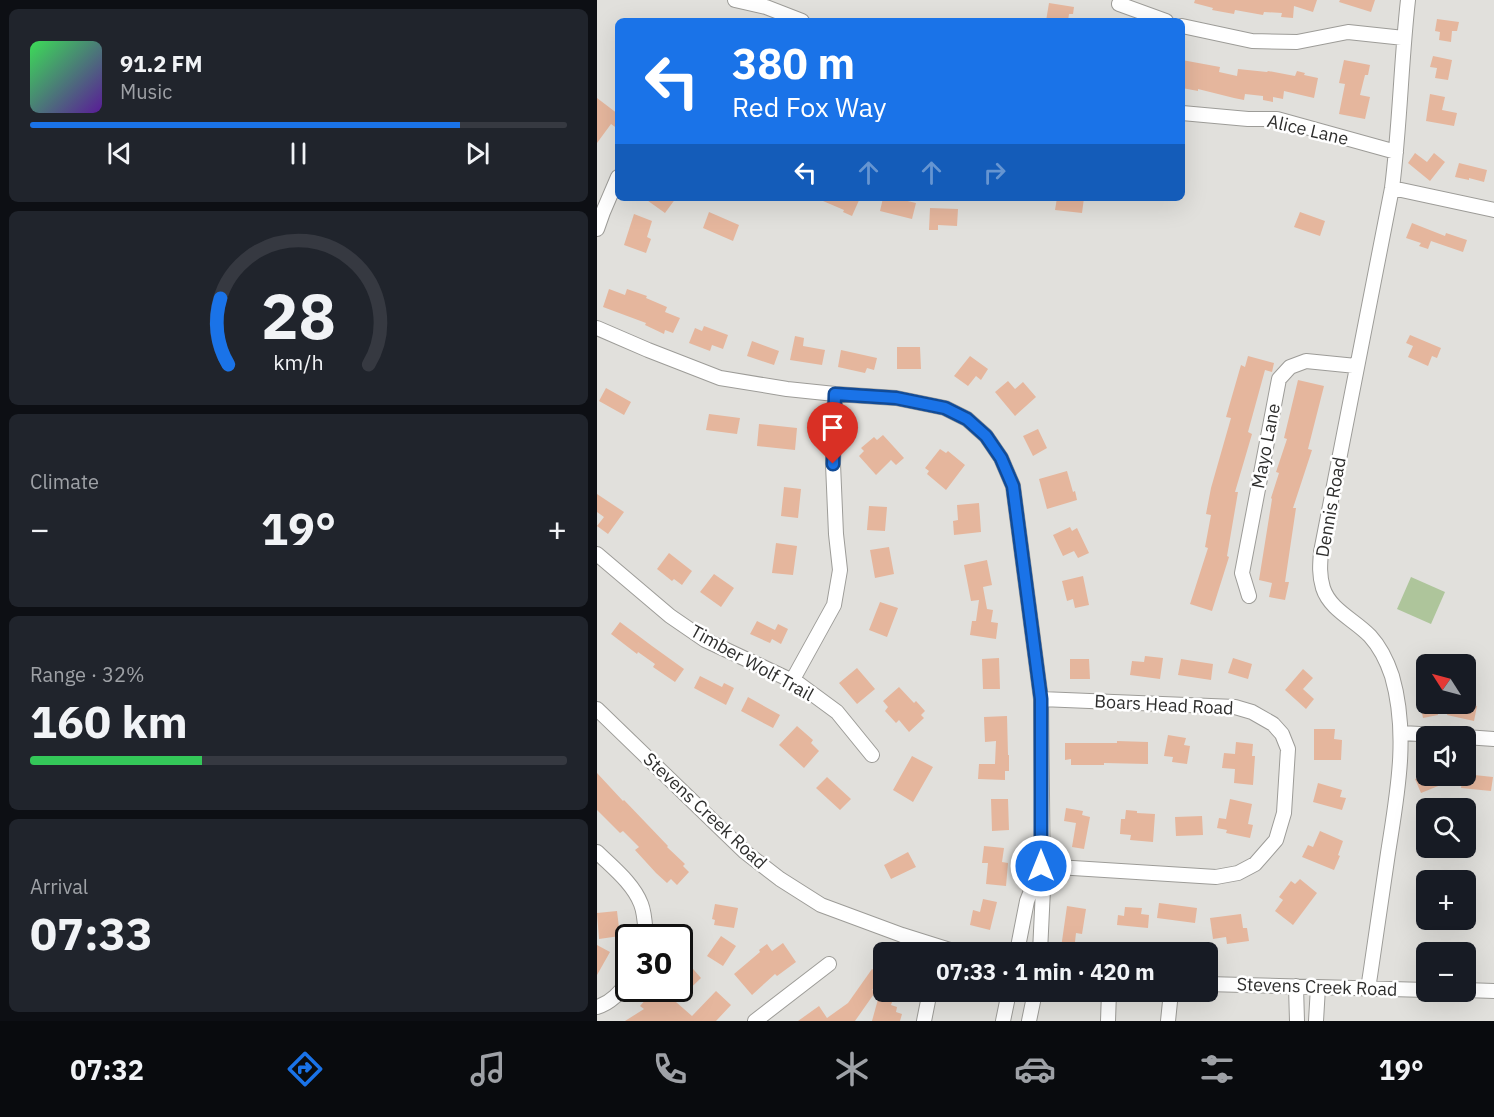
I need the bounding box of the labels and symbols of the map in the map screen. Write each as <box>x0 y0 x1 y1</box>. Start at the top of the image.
street label: Alice Lane <box>1265 109 1351 150</box>
street label: Mayo Lane <box>1246 401 1285 490</box>
pin <box>807 402 858 464</box>
street label: Dennis Road <box>1310 455 1351 559</box>
street label: Timber Wolf Trail <box>687 619 818 706</box>
north arrow <box>1416 654 1476 714</box>
street label: Boars Head Road <box>1094 689 1234 720</box>
street label: Stevens Creek Road <box>639 747 772 874</box>
position arrow <box>1009 834 1073 898</box>
speed limit sign: 30 <box>615 924 693 1002</box>
street label: Stevens Creek Road <box>1236 972 1398 1001</box>

